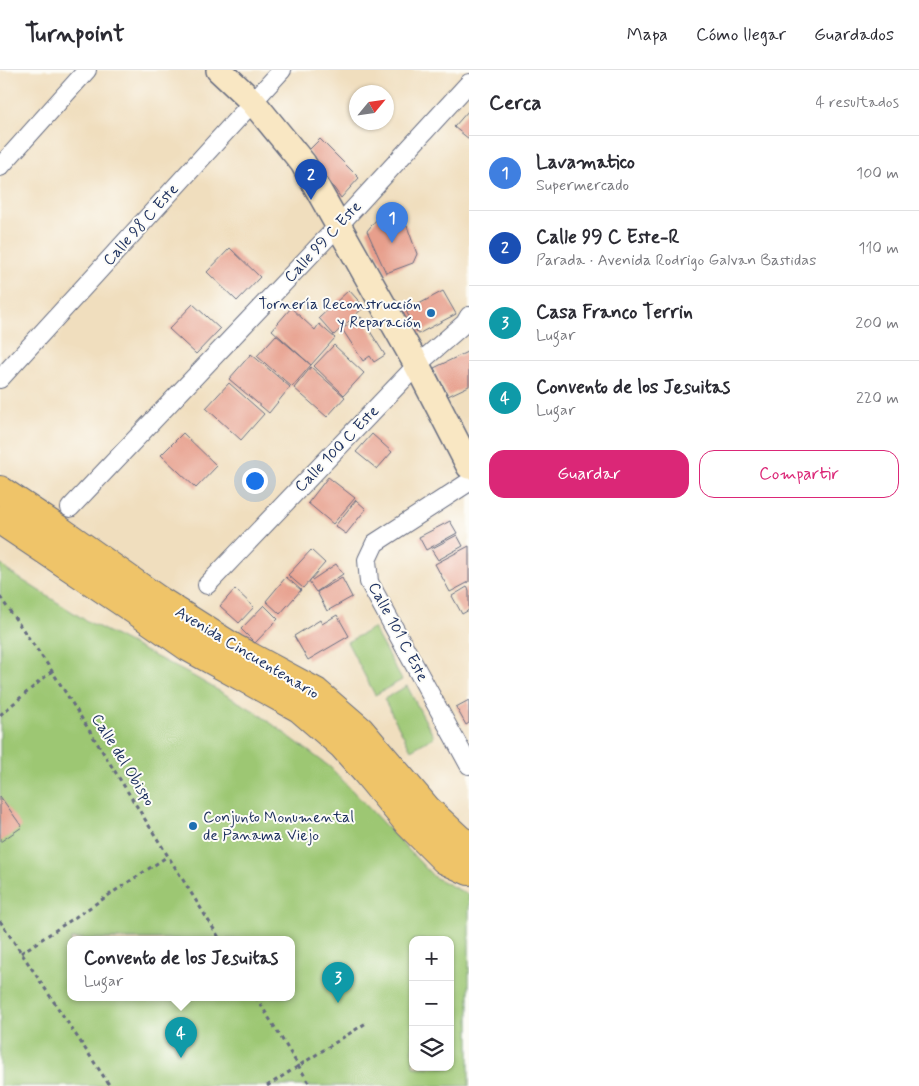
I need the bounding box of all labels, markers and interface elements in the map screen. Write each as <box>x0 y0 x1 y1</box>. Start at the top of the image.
text: Turnpoint <box>25 19 125 50</box>
text: Mapa <box>627 23 668 47</box>
text: Cómo llegar <box>696 23 786 47</box>
text: Guardados <box>814 23 894 47</box>
north arrow <box>349 85 394 130</box>
text: Cerca <box>489 89 542 117</box>
text: 4 resultados <box>815 92 899 113</box>
text: Lavamatico <box>536 150 635 175</box>
pin: 2 <box>295 159 327 200</box>
text: 1 <box>501 163 509 184</box>
text: 100 m <box>856 163 899 184</box>
text: Supermercado <box>536 175 629 196</box>
street label: Calle 98 C Este <box>99 179 184 271</box>
street label: Calle 99 C Este <box>280 197 366 287</box>
pin: 1 <box>376 202 408 243</box>
text: Calle 99 C Este-R <box>536 225 680 250</box>
text: 2 <box>501 238 509 259</box>
text: 110 m <box>858 238 899 259</box>
text: Parada · Avenida Rodrigo Galvan Bastidas <box>536 250 816 271</box>
place label: Tornería Reconstrucción y Reparación <box>258 294 421 333</box>
text: Casa Franco Terrin <box>536 300 693 325</box>
marker: Tornería Reconstrucción y Reparación <box>425 307 437 319</box>
text: 3 <box>501 313 509 334</box>
text: 200 m <box>855 313 899 334</box>
text: Lugar <box>536 325 575 346</box>
text: Convento de los Jesuitas <box>536 375 730 400</box>
text: 4 <box>500 388 510 409</box>
text: 220 m <box>856 388 899 409</box>
text: Lugar <box>536 400 575 421</box>
street label: Calle 100 C Este <box>290 401 384 497</box>
button: Guardar <box>489 450 689 498</box>
button: Compartir <box>699 450 899 498</box>
your location <box>242 468 268 494</box>
street label: Calle 101 C Este <box>363 579 433 685</box>
street label: Avenida Cincuentenario <box>171 602 323 704</box>
street label: Calle del Obispo <box>86 710 160 810</box>
place label: Conjunto Monumental de Panama Viejo <box>203 807 354 846</box>
marker: Conjunto Monumental de Panama Viejo <box>187 820 199 832</box>
popup <box>67 936 295 1001</box>
map controls <box>409 936 454 1071</box>
button: + <box>409 936 454 981</box>
text: Convento de los Jesuitas <box>84 946 278 971</box>
pin: 3 <box>322 962 354 1003</box>
text: Lugar <box>84 971 123 992</box>
button: − <box>409 981 454 1026</box>
pin: 4 <box>165 1017 197 1058</box>
button: layers <box>409 1026 454 1071</box>

